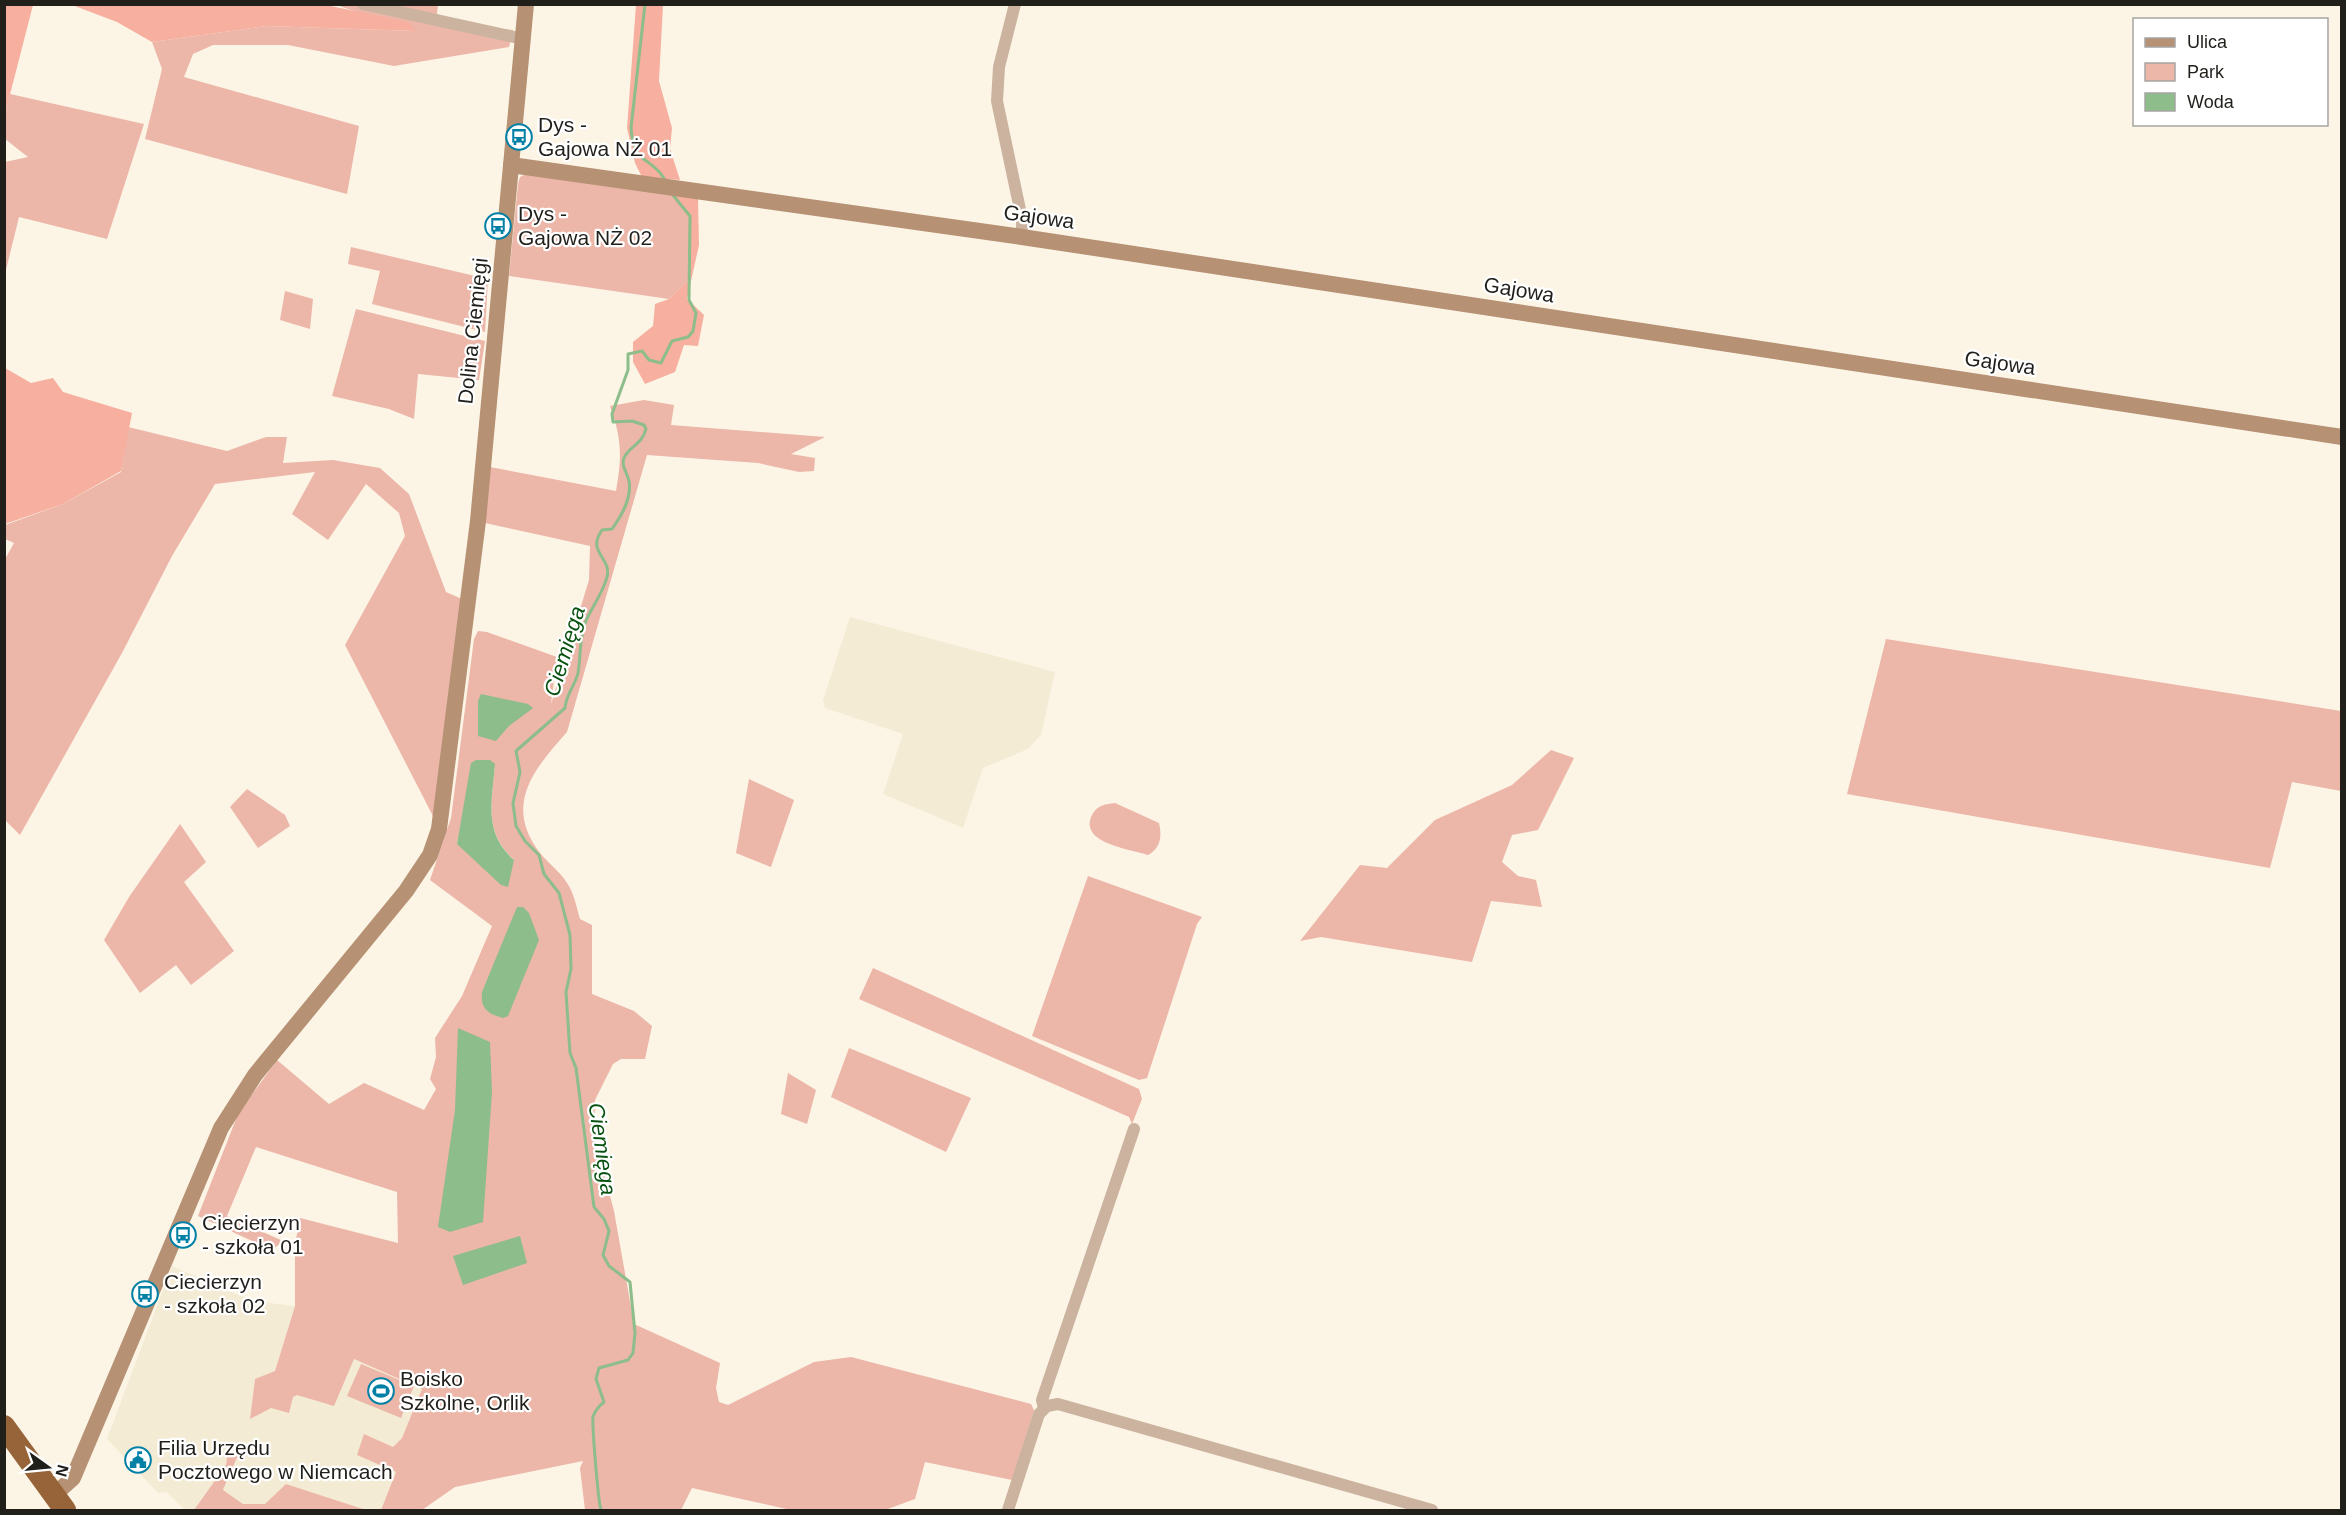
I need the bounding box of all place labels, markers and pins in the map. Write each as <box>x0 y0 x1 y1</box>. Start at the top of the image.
place label: Dys - Gajowa NŻ 01 <box>538 113 672 160</box>
bus stop icon: Dys - Gajowa NŻ 01 <box>504 122 534 152</box>
place label: Dys - Gajowa NŻ 02 <box>518 202 652 249</box>
bus stop icon: Dys - Gajowa NŻ 02 <box>483 211 513 241</box>
place label: Ciecierzyn - szkoła 01 <box>202 1211 304 1258</box>
bus stop icon: Ciecierzyn - szkoła 01 <box>168 1220 198 1250</box>
place label: Ciecierzyn - szkoła 02 <box>164 1270 266 1317</box>
bus stop icon: Ciecierzyn - szkoła 02 <box>130 1279 160 1309</box>
place label: Boisko Szkolne, Orlik <box>400 1367 530 1414</box>
sports icon: Boisko Szkolne, Orlik <box>366 1376 396 1406</box>
place label: Filia Urzędu Pocztowego w Niemcach <box>158 1436 393 1483</box>
public building icon: Filia Urzędu Pocztowego w Niemcach <box>123 1445 153 1475</box>

